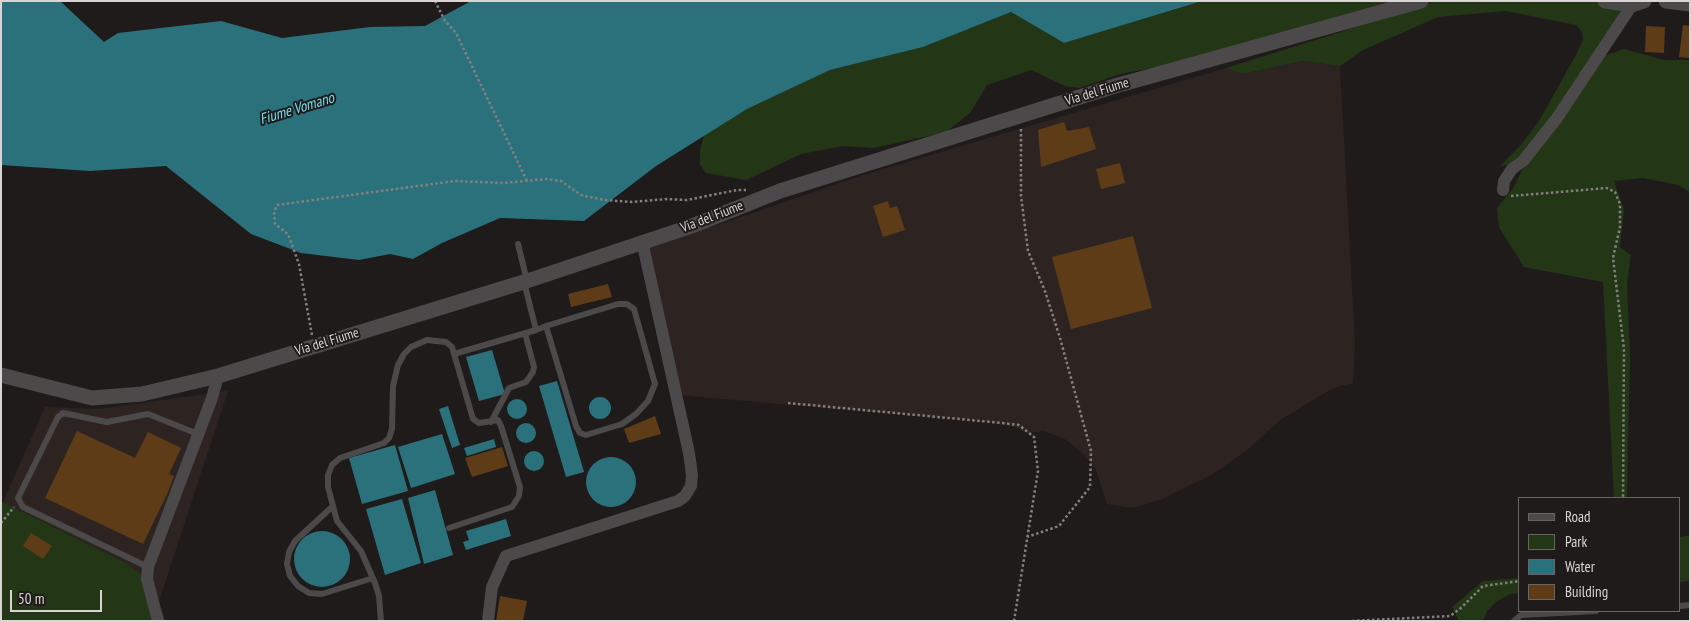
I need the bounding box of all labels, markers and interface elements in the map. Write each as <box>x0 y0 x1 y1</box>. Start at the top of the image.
street label: Via del Fiume <box>1063 74 1131 110</box>
water label: Fiume Vomano <box>258 89 336 129</box>
street label: Via del Fiume <box>678 197 746 237</box>
street label: Via del Fiume <box>293 324 361 360</box>
legend <box>1518 497 1681 612</box>
text: Road <box>1565 507 1591 526</box>
text: Park <box>1565 532 1587 551</box>
text: Water <box>1565 557 1595 576</box>
scale bar <box>12 580 105 612</box>
text: Building <box>1565 582 1608 601</box>
text: 50 m <box>18 589 44 608</box>

